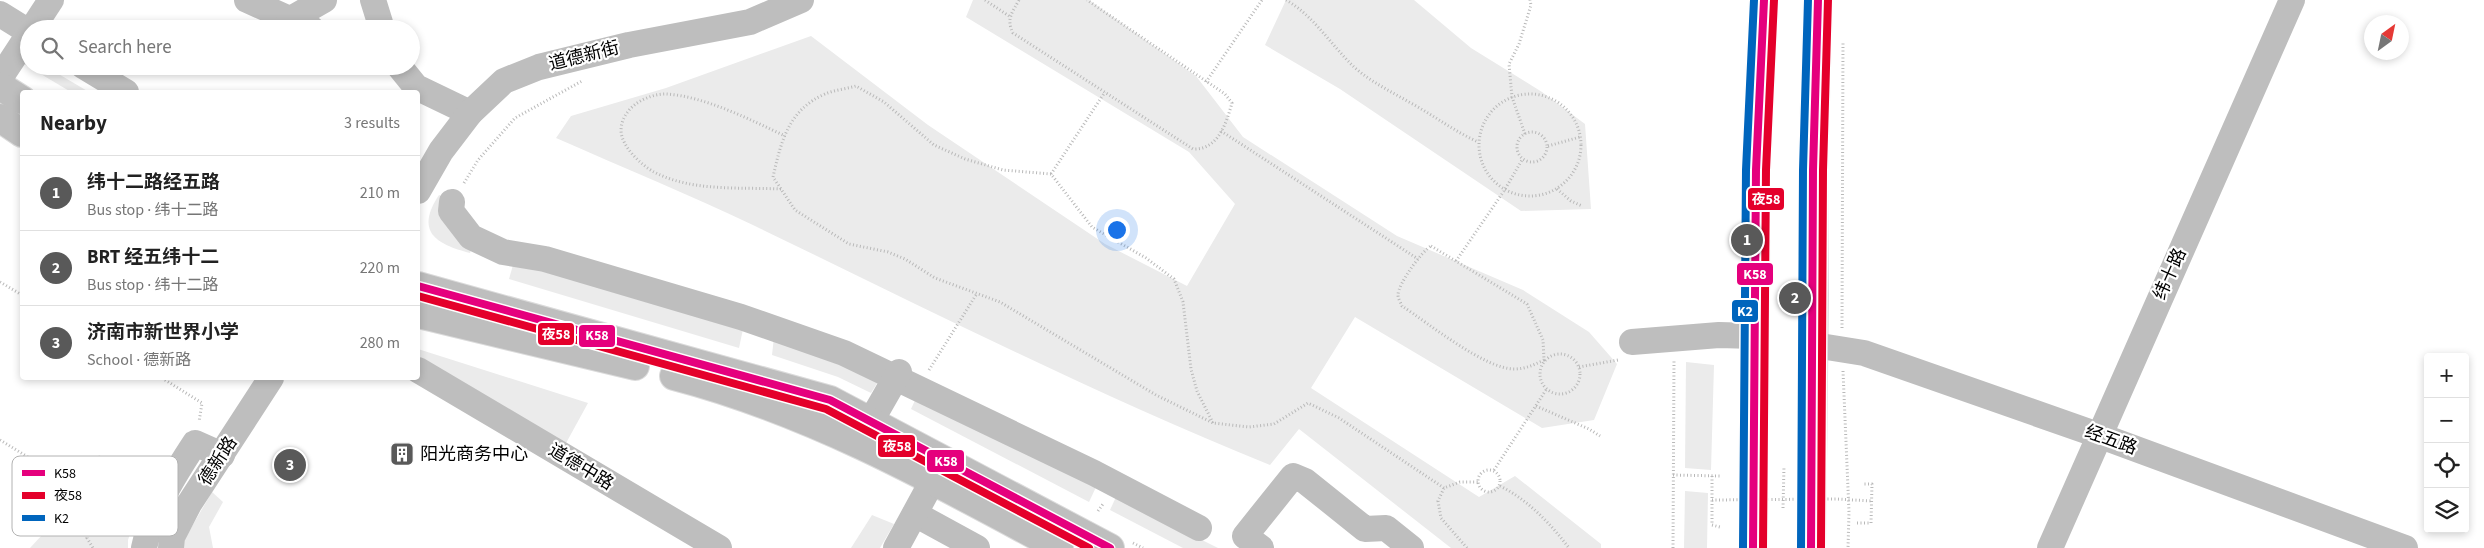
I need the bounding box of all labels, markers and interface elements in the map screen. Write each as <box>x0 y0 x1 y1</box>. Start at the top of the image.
north arrow <box>2364 15 2409 60</box>
search box <box>20 20 420 75</box>
icon: search <box>38 34 66 62</box>
text: Search here <box>78 34 172 61</box>
street label: 道德新街 <box>546 35 622 77</box>
text: Nearby <box>40 108 107 138</box>
text: 3 results <box>344 112 400 134</box>
text: 纬十二路经五路 <box>87 169 220 196</box>
text: 1 <box>52 182 60 204</box>
text: 210 m <box>360 182 400 204</box>
line badge: 夜58 <box>1747 187 1785 211</box>
text: 夜58 <box>1752 190 1780 210</box>
text: Bus stop · 纬十二路 <box>87 199 219 221</box>
your location <box>1104 217 1130 243</box>
pin: 1 <box>1731 221 1763 259</box>
text: BRT 经五纬十二 <box>87 244 219 271</box>
street label: 纬十路 <box>2148 244 2192 304</box>
text: 2 <box>52 257 60 279</box>
text: 220 m <box>360 257 400 279</box>
line badge: K58 <box>1736 262 1774 286</box>
text: K58 <box>1743 265 1767 285</box>
text: Bus stop · 纬十二路 <box>87 274 219 296</box>
pin: 2 <box>1779 279 1811 317</box>
line badge: K2 <box>1731 299 1759 323</box>
text: K2 <box>1737 302 1753 322</box>
text: 济南市新世界小学 <box>87 319 239 346</box>
line badge: 夜58 <box>537 322 575 346</box>
line badge: K58 <box>578 324 616 348</box>
text: 夜58 <box>542 325 570 345</box>
text: K58 <box>585 326 609 346</box>
text: 3 <box>52 332 60 354</box>
text: 280 m <box>360 332 400 354</box>
text: School · 德新路 <box>87 349 191 371</box>
map controls <box>2424 353 2469 533</box>
button: + <box>2424 353 2469 398</box>
button: − <box>2424 398 2469 443</box>
street label: 经五路 <box>2081 419 2141 461</box>
street label: 德新路 <box>193 432 243 490</box>
line badge: 夜58 <box>877 434 916 458</box>
text: 夜58 <box>883 437 911 457</box>
street label: 道德中路 <box>544 438 618 496</box>
building icon: 阳光商务中心 <box>389 441 415 467</box>
place label: 阳光商务中心 <box>420 442 528 467</box>
button: locate <box>2424 443 2469 488</box>
pin: 3 <box>274 446 306 484</box>
line badge: K58 <box>926 449 965 473</box>
text: K58 <box>934 452 958 472</box>
legend <box>12 456 178 536</box>
text: K58 <box>54 464 76 484</box>
text: 夜58 <box>54 486 82 506</box>
button: layers <box>2424 488 2469 533</box>
text: K2 <box>54 509 69 529</box>

